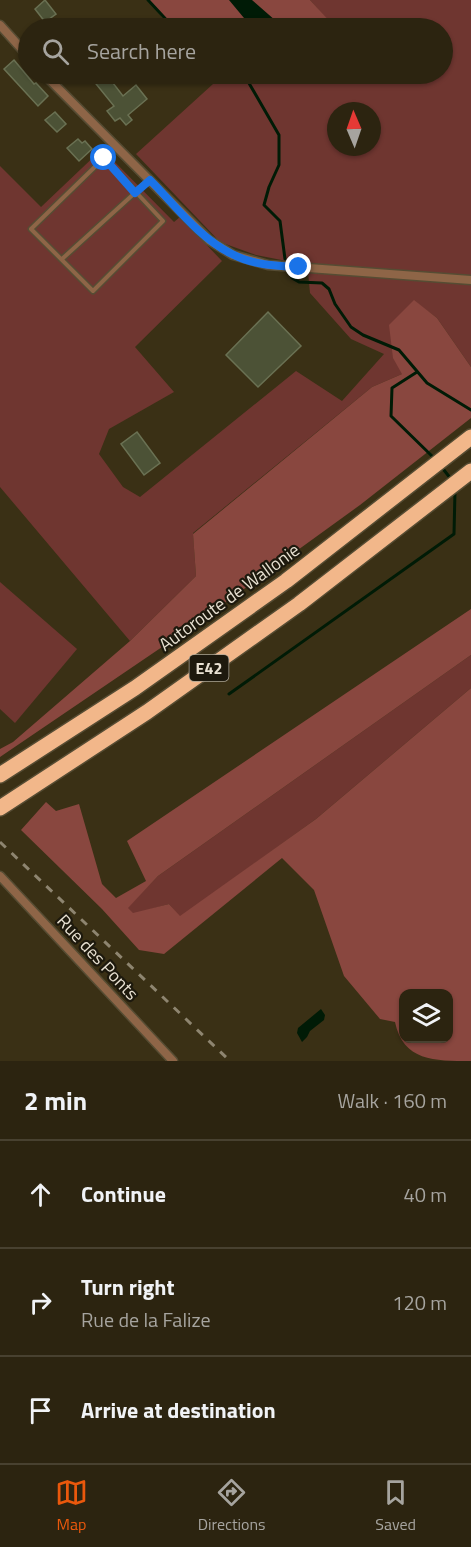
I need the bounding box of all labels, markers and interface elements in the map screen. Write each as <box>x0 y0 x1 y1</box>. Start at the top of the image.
search box <box>18 18 453 84</box>
text: Search here <box>87 34 196 68</box>
icon: search <box>39 35 72 68</box>
north arrow <box>327 102 381 156</box>
route start <box>90 144 116 170</box>
route end <box>285 253 311 279</box>
street label: Autoroute de Wallonie <box>153 537 305 657</box>
road number: E42 <box>190 655 228 681</box>
street label: Rue des Ponts <box>51 908 145 1006</box>
map controls <box>399 989 453 1043</box>
button: layers <box>399 989 453 1043</box>
text: 2 min <box>24 1081 87 1120</box>
text: Walk · 160 m <box>338 1085 447 1116</box>
text: Continue <box>81 1177 166 1211</box>
icon: ahead <box>24 1178 57 1211</box>
text: 40 m <box>403 1179 447 1210</box>
text: Turn right <box>81 1270 175 1304</box>
icon: right <box>24 1286 57 1319</box>
text: 120 m <box>392 1287 447 1318</box>
text: Rue de la Falize <box>81 1304 211 1335</box>
text: Arrive at destination <box>81 1393 276 1427</box>
icon: arrive <box>24 1394 57 1427</box>
tab: Map <box>55 1476 88 1536</box>
tab: Directions <box>198 1476 266 1536</box>
tab: Saved <box>375 1476 416 1536</box>

